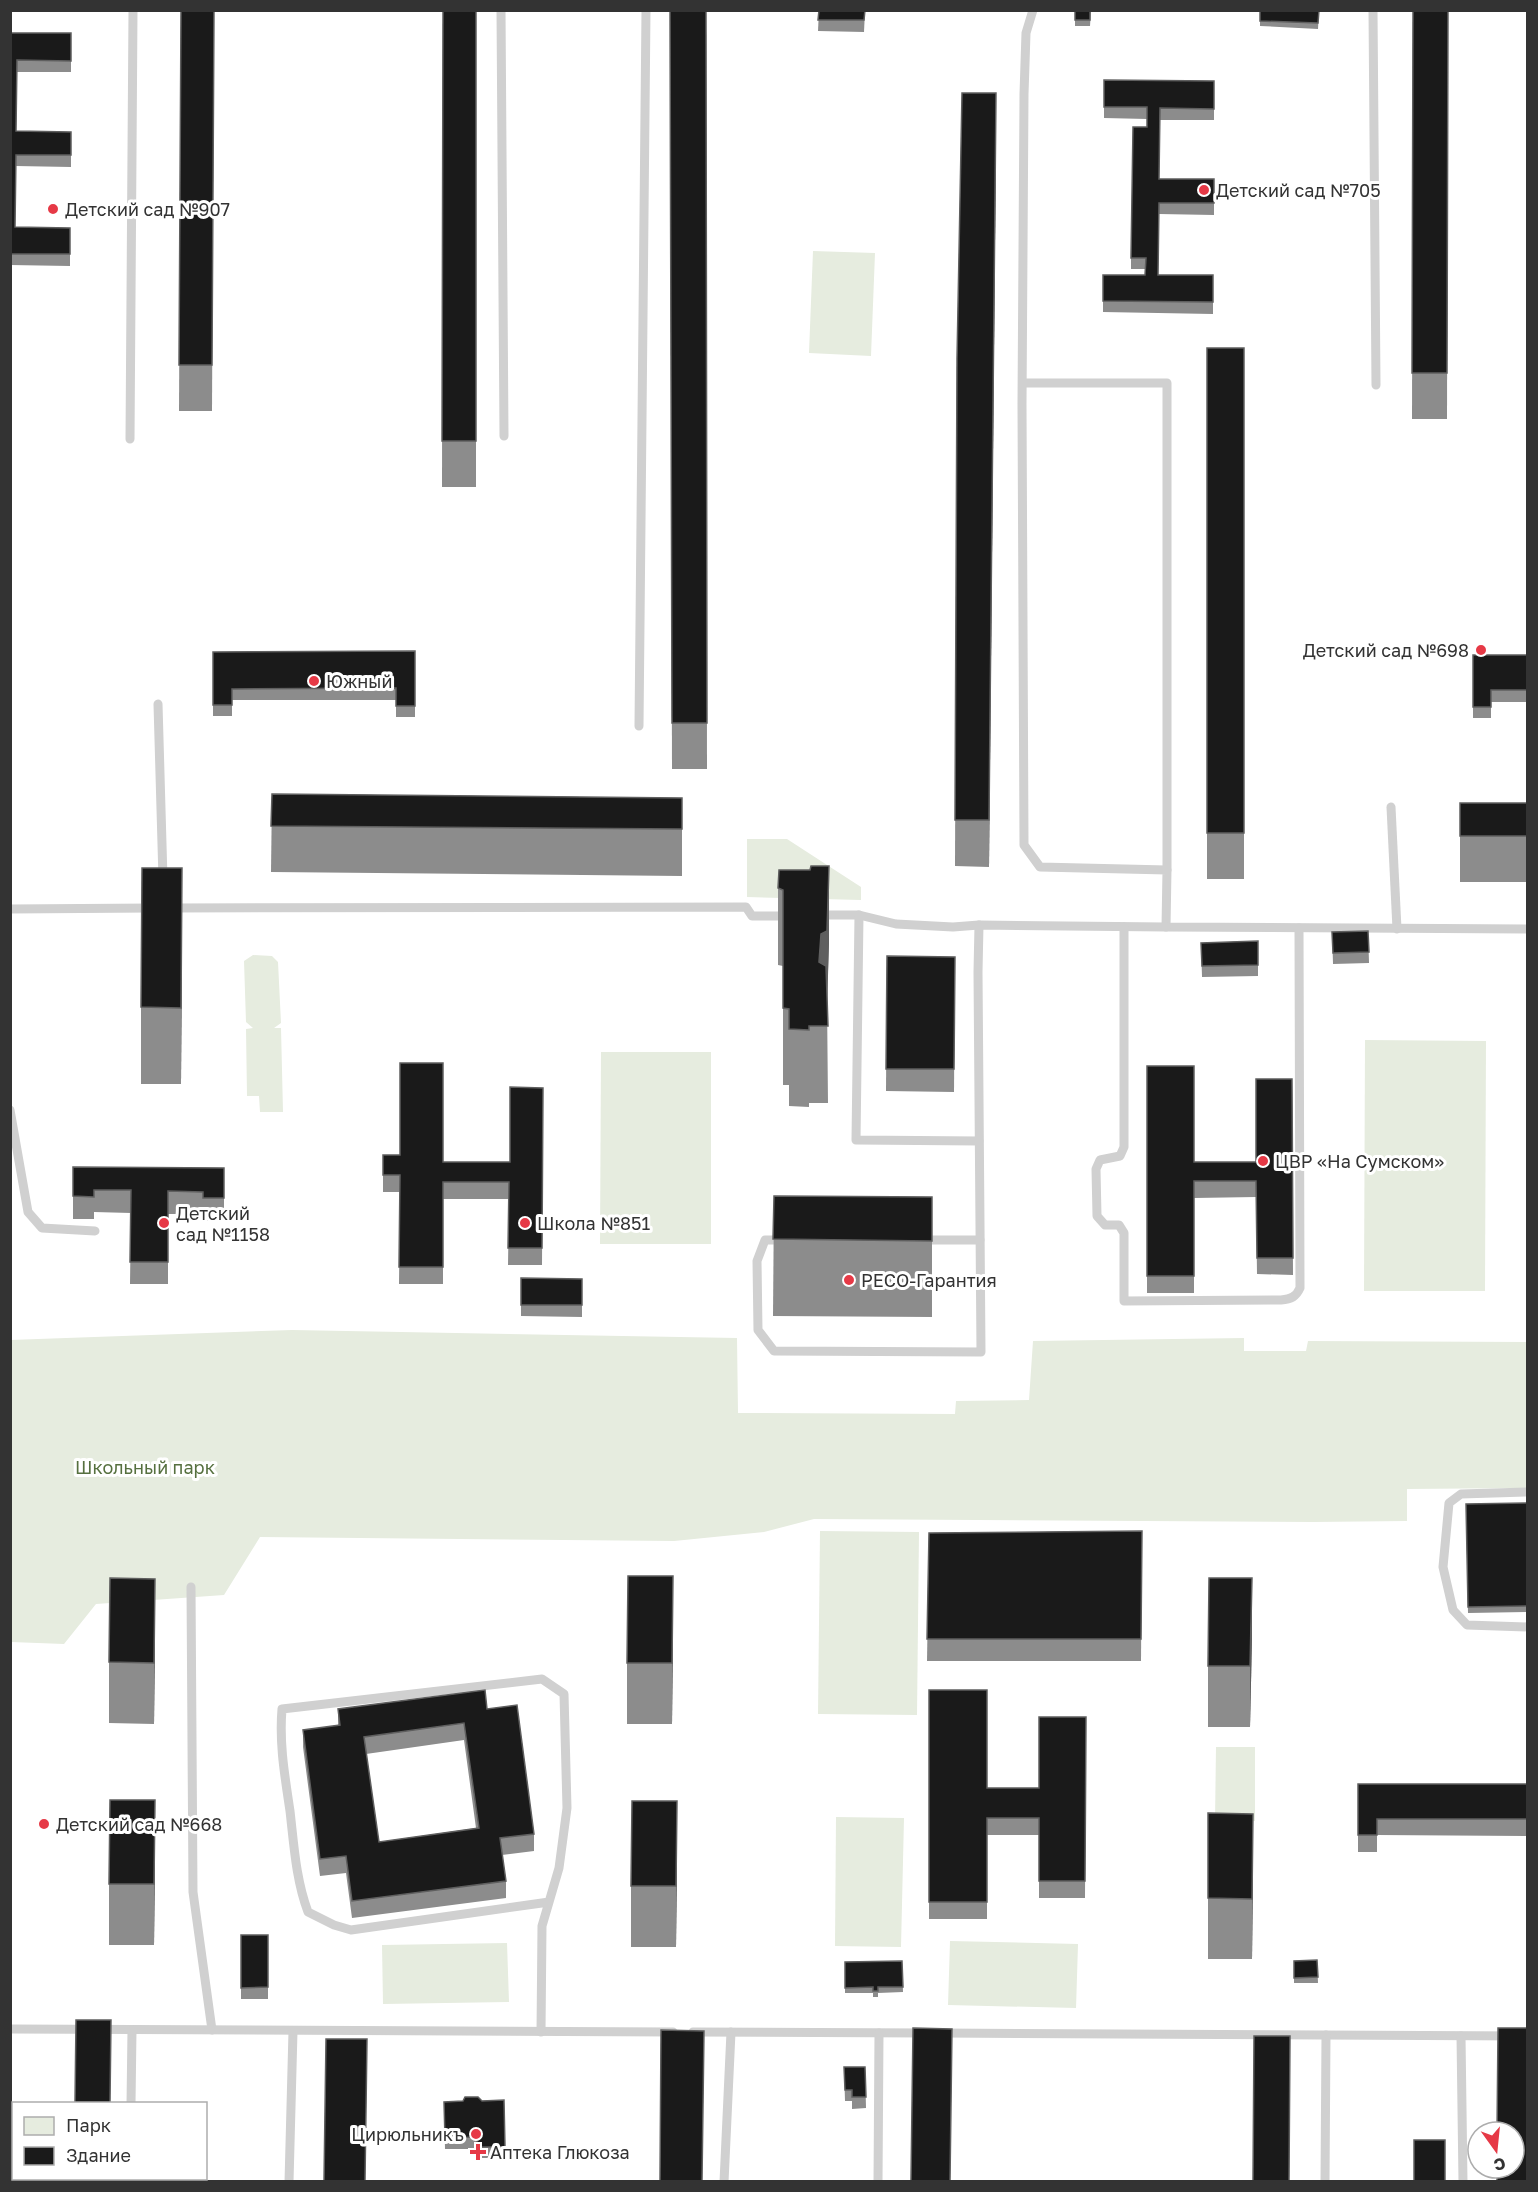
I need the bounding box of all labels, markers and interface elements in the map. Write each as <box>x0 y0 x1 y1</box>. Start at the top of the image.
place label: Детский сад №705 <box>1216 179 1381 201</box>
marker: Детский сад №705 <box>1197 183 1211 197</box>
place label: Детский сад №907 <box>65 198 230 220</box>
marker: Детский сад №907 <box>46 202 60 216</box>
place label: Детский сад №698 <box>1303 639 1469 661</box>
marker: Детский сад №698 <box>1474 643 1488 657</box>
place label: Южный <box>326 670 392 692</box>
marker: Южный <box>307 674 321 688</box>
place label: ЦВР «На Сумском» <box>1275 1150 1444 1172</box>
marker: ЦВР «На Сумском» <box>1256 1154 1270 1168</box>
place label: Детский сад №1158 <box>176 1202 270 1245</box>
place label: Школа №851 <box>537 1212 650 1234</box>
marker: Детский сад №1158 <box>157 1216 171 1230</box>
marker: Школа №851 <box>518 1216 532 1230</box>
place label: РЕСО-Гарантия <box>861 1269 997 1291</box>
marker: РЕСО-Гарантия <box>842 1273 856 1287</box>
park label: Школьный парк <box>75 1456 215 1478</box>
place label: Детский сад №668 <box>56 1813 222 1835</box>
marker: Детский сад №668 <box>37 1817 51 1831</box>
legend <box>12 2102 207 2180</box>
text: Парк <box>66 2114 111 2136</box>
north arrow <box>1466 2120 1526 2180</box>
place label: Цирюльникъ <box>351 2123 464 2145</box>
marker: Цирюльникъ <box>469 2127 483 2141</box>
place label: Аптека Глюкоза <box>490 2141 630 2163</box>
text: Здание <box>66 2144 131 2166</box>
marker: Аптека Глюкоза <box>471 2145 485 2159</box>
text: С <box>1492 2153 1508 2176</box>

